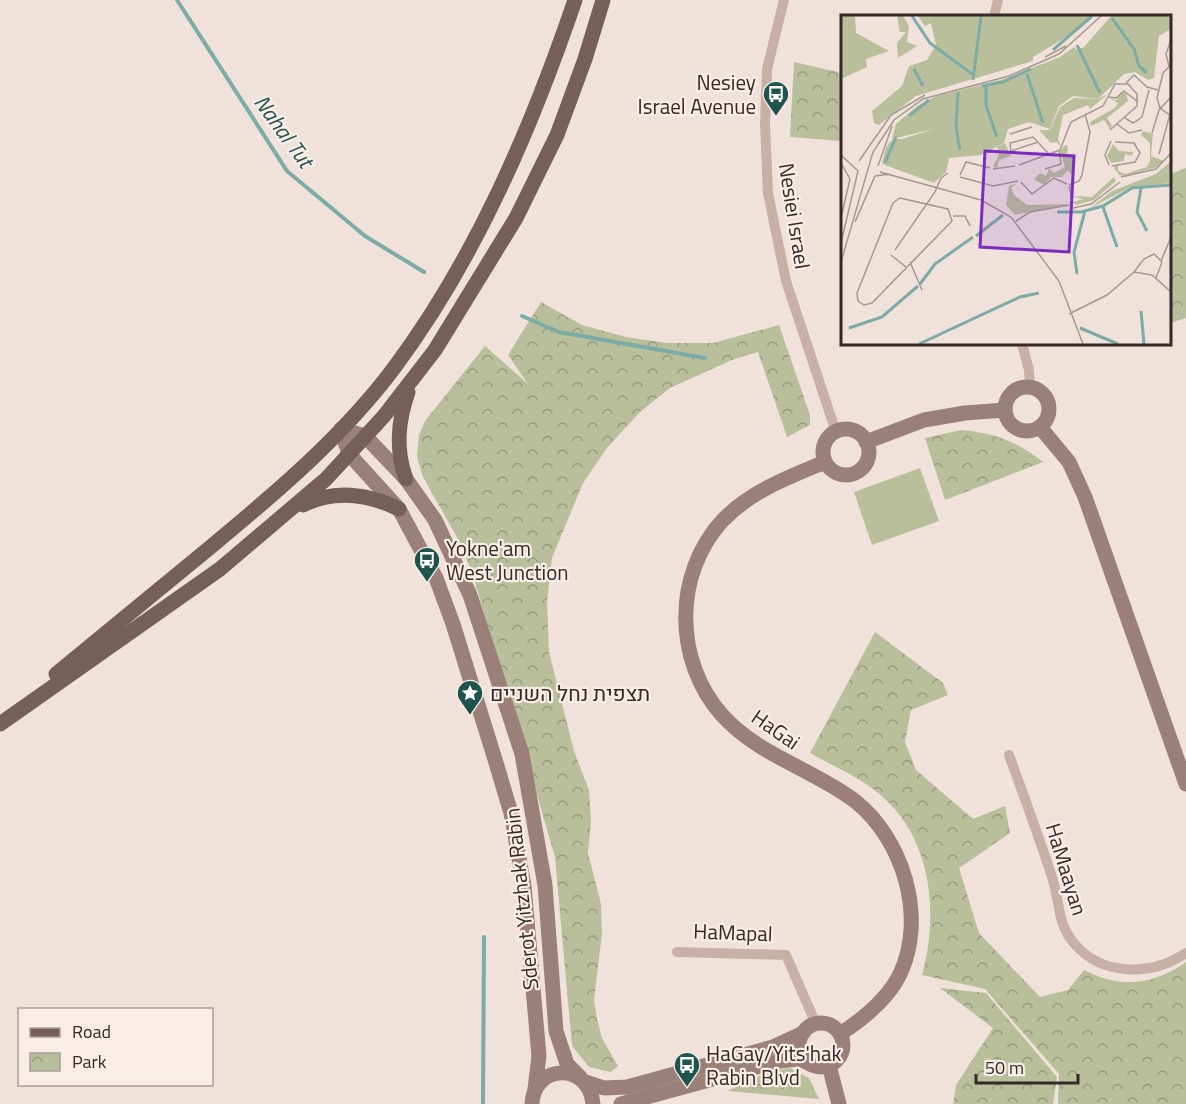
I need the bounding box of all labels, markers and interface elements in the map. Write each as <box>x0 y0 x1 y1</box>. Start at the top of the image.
inset map <box>841 15 1171 345</box>
place label: Nesiey Israel Avenue <box>638 66 756 122</box>
bus stop icon: Nesiey Israel Avenue <box>761 79 791 117</box>
water label: Nahal Tut <box>246 87 324 177</box>
street label: Nesiei Israel <box>771 161 819 271</box>
place label: Yokne'am West Junction <box>446 532 569 588</box>
bus stop icon: Yokne'am West Junction <box>412 545 442 583</box>
place label: תצפית נחל השניים <box>490 677 650 709</box>
place icon: תצפית נחל השניים <box>455 678 485 716</box>
street label: HaGai <box>745 701 807 757</box>
street label: Sderot Yitzhak Rabin <box>496 806 546 992</box>
street label: HaMaayan <box>1038 819 1096 919</box>
street label: HaMapal <box>693 915 773 949</box>
legend <box>18 1008 213 1086</box>
text: Road <box>72 1018 111 1045</box>
place label: HaGay/Yits'hak Rabin Blvd <box>706 1037 842 1093</box>
scale bar <box>976 1047 1078 1085</box>
text: Park <box>72 1048 107 1075</box>
bus stop icon: HaGay/Yits'hak Rabin Blvd <box>672 1050 702 1088</box>
text: 50 m <box>985 1054 1024 1081</box>

